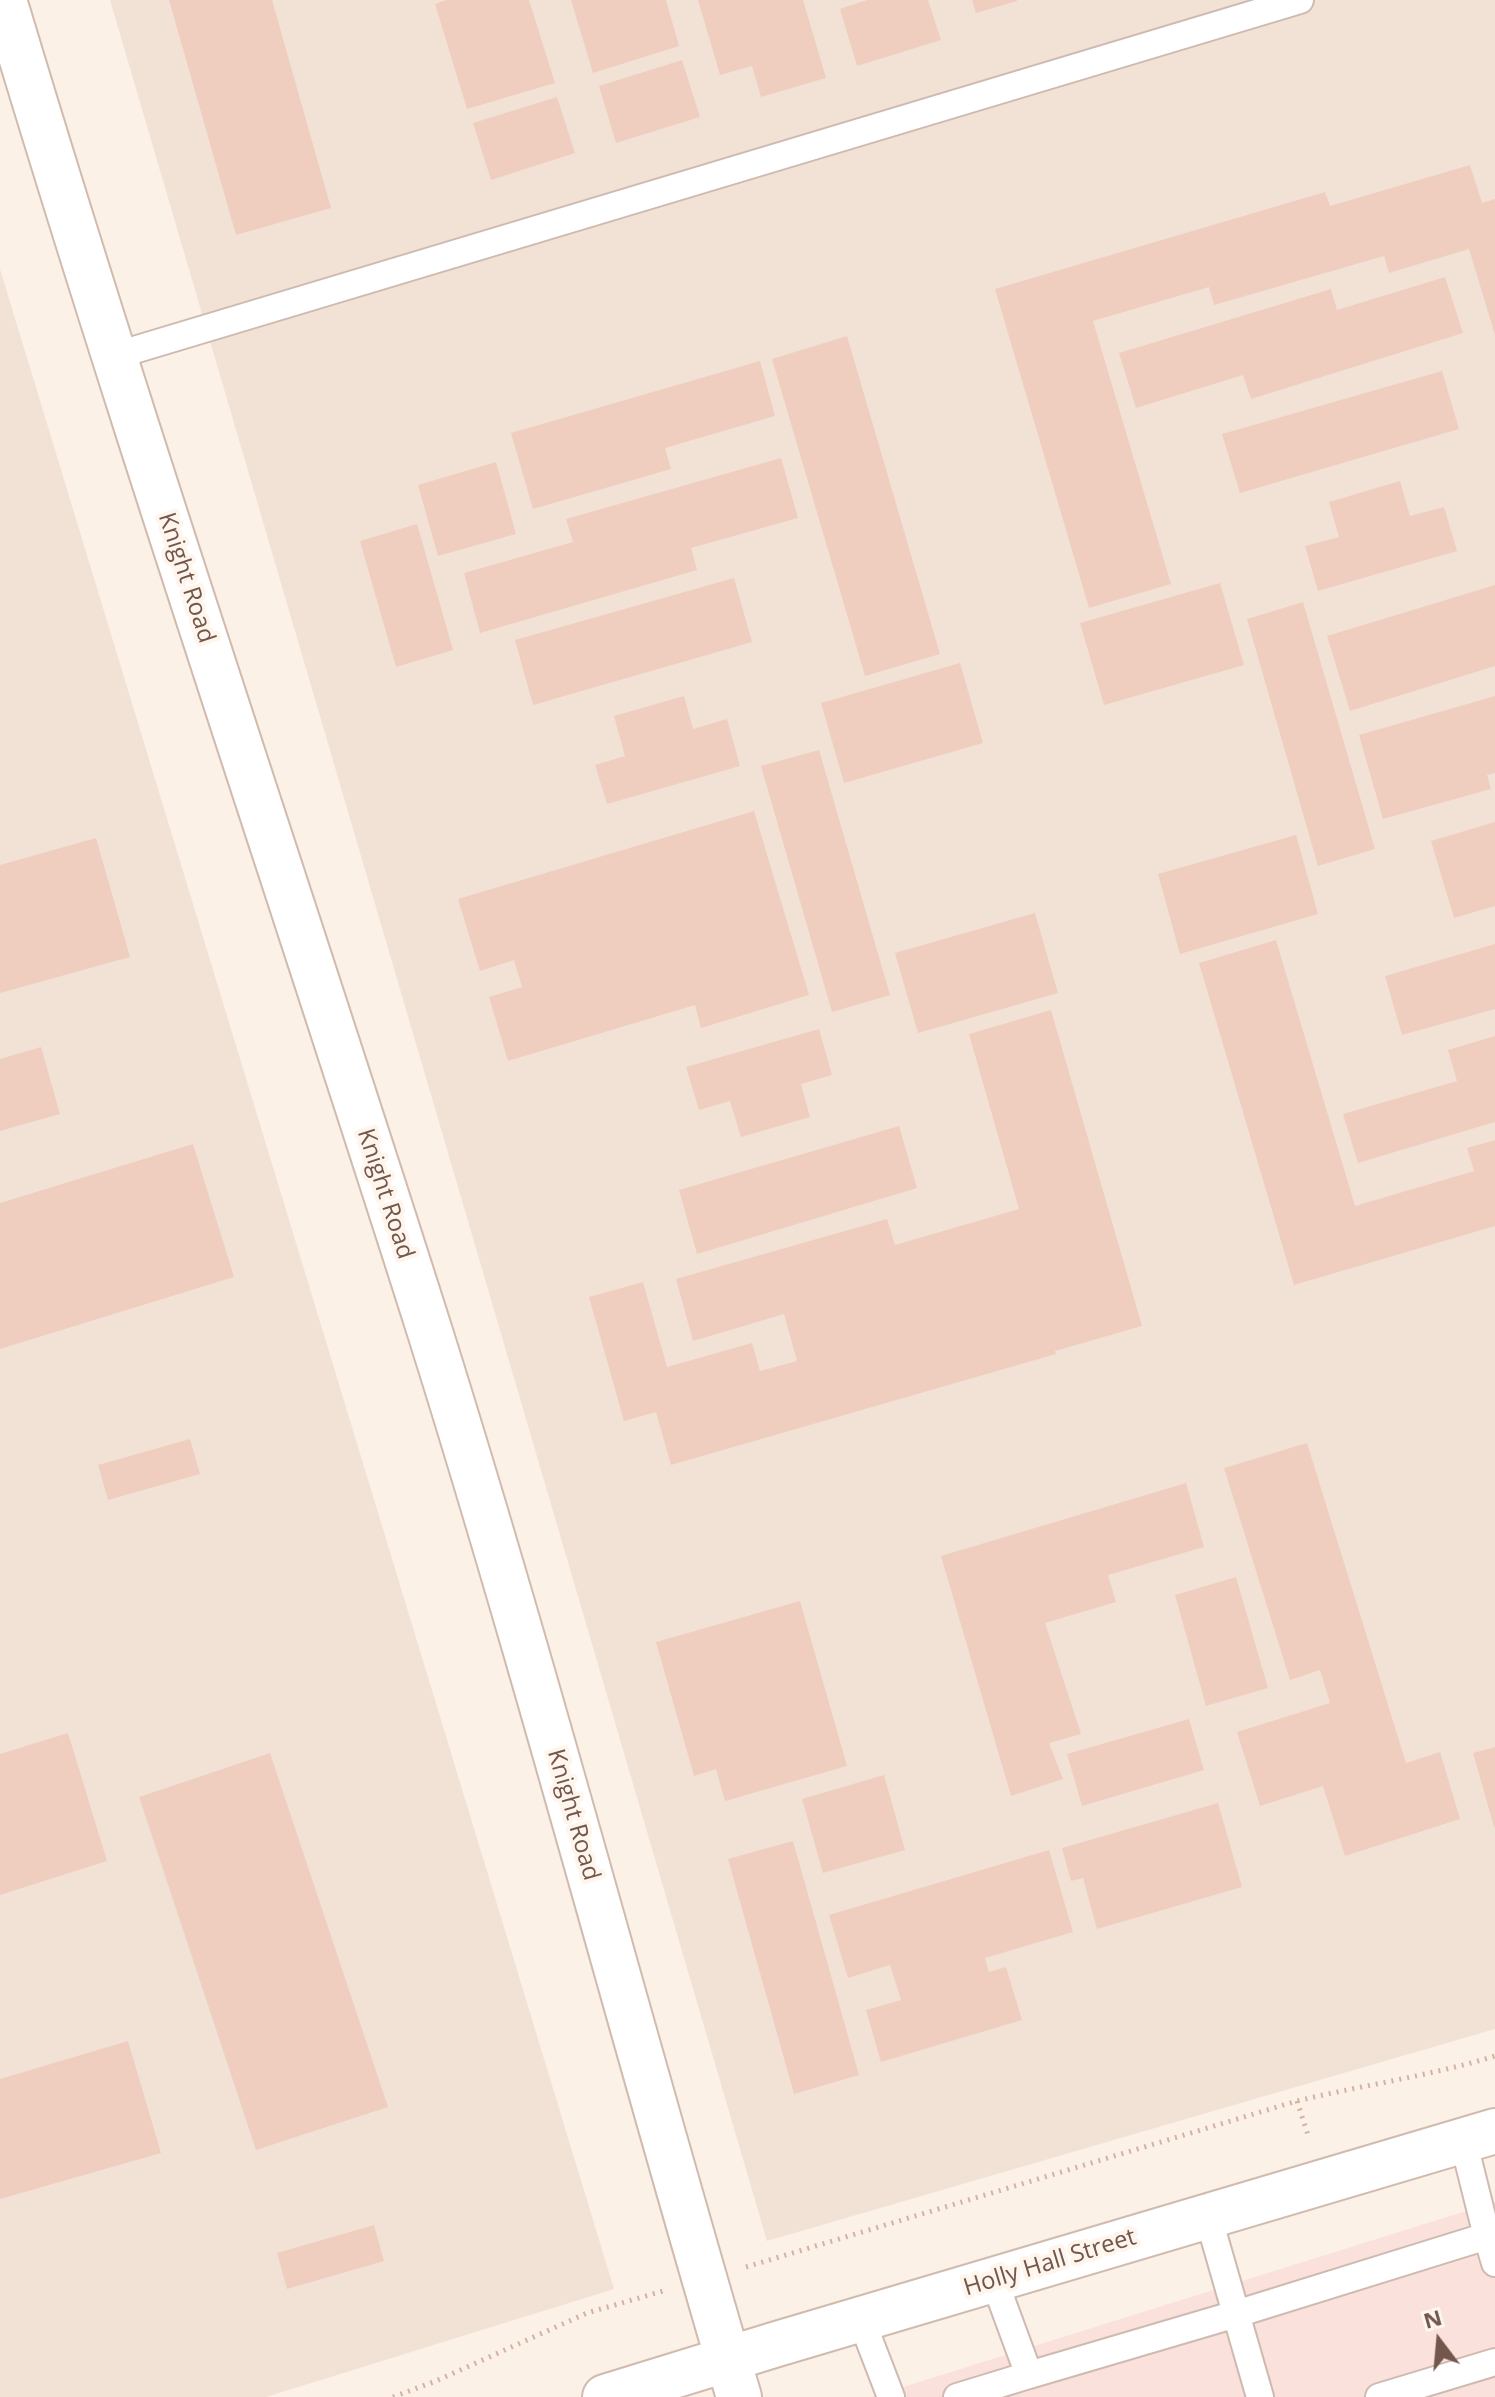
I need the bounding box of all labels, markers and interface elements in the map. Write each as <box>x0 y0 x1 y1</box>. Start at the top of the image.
street label: Knight Road <box>151 509 221 647</box>
street label: Knight Road <box>350 1125 420 1263</box>
street label: Knight Road <box>541 1746 605 1884</box>
street label: Holly Hall Street <box>960 2223 1140 2303</box>
north arrow <box>1399 2301 1479 2381</box>
text: N <box>1420 2301 1445 2335</box>

